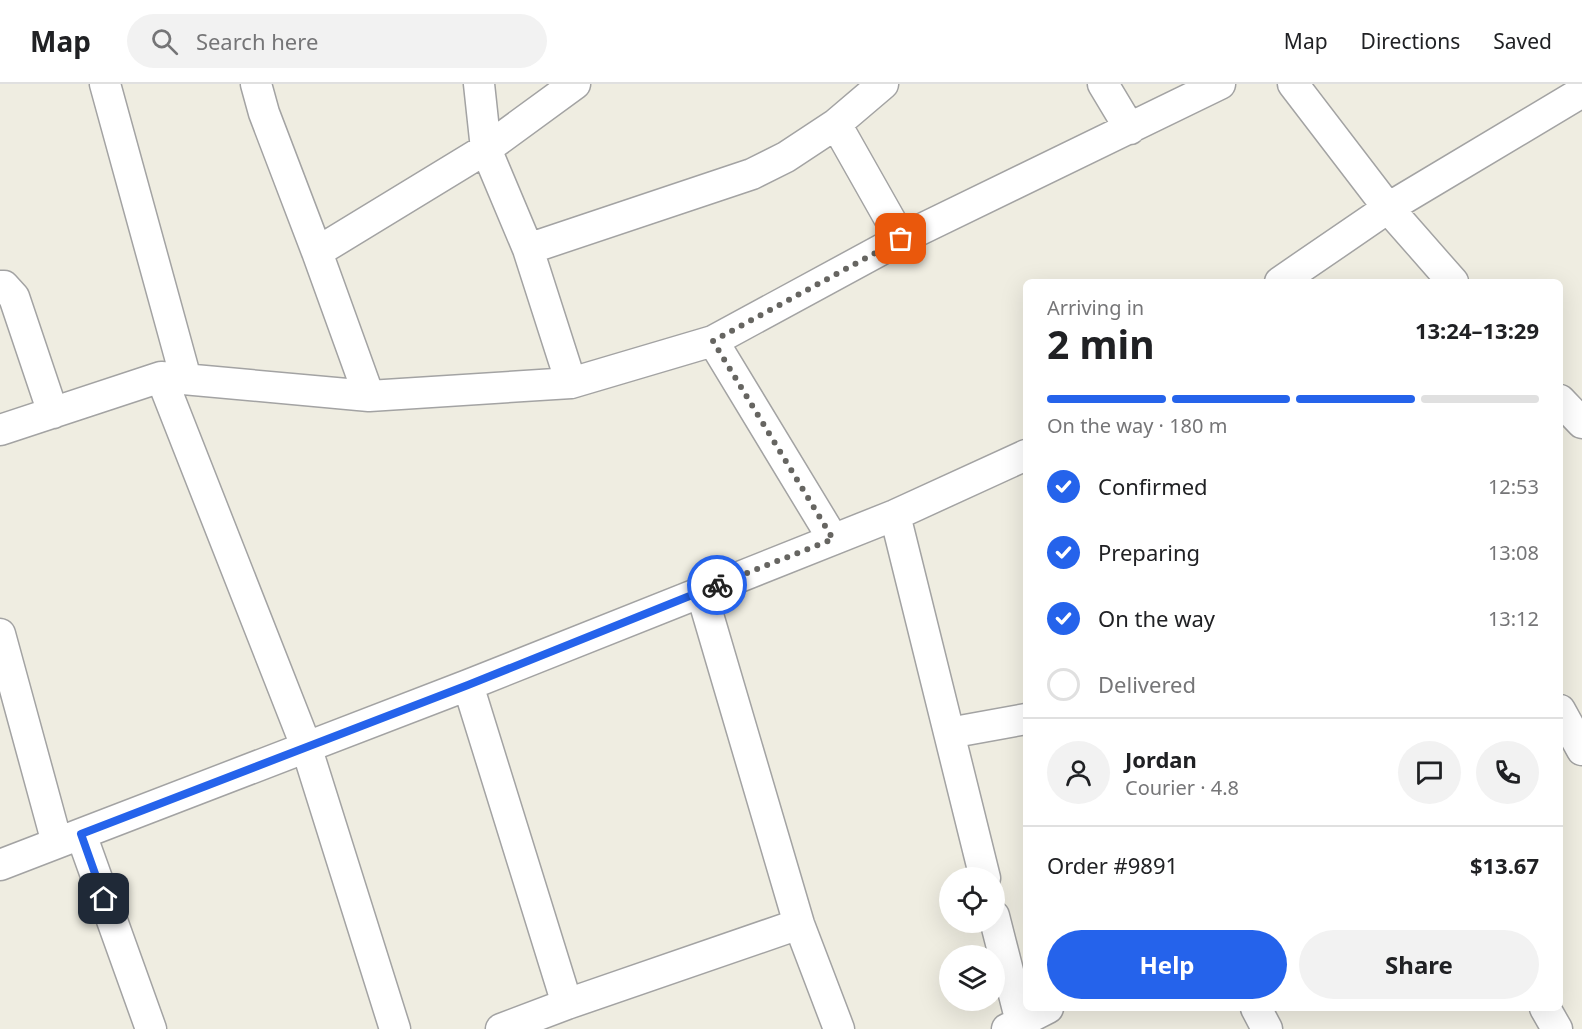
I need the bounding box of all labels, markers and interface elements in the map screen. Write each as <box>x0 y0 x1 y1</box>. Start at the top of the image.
search box <box>127 14 547 68</box>
text: Map <box>30 22 91 60</box>
icon: search <box>148 25 181 58</box>
text: Search here <box>196 26 318 56</box>
text: Map <box>1284 27 1328 55</box>
text: Directions <box>1361 27 1460 55</box>
text: Saved <box>1493 27 1552 55</box>
pin <box>875 213 926 264</box>
icon: bag <box>884 222 917 255</box>
text: Arriving in <box>1047 294 1144 321</box>
text: 13:24–13:29 <box>1415 315 1539 345</box>
text: 2 min <box>1047 317 1154 370</box>
text: On the way · 180 m <box>1047 412 1227 439</box>
icon: check <box>1047 470 1080 503</box>
text: Confirmed <box>1098 471 1208 501</box>
text: 12:53 <box>1488 473 1539 500</box>
icon: check <box>1047 536 1080 569</box>
text: Preparing <box>1098 537 1200 567</box>
text: 13:08 <box>1488 539 1539 566</box>
courier <box>687 555 747 615</box>
icon: bike <box>701 569 734 602</box>
icon: check <box>1047 602 1080 635</box>
text: On the way <box>1098 603 1215 633</box>
text: 13:12 <box>1488 605 1539 632</box>
text: Delivered <box>1098 669 1196 699</box>
button: person <box>1047 741 1110 804</box>
button: chat <box>1398 741 1461 804</box>
button: phone <box>1476 741 1539 804</box>
text: Jordan <box>1125 744 1197 774</box>
text: Courier · 4.8 <box>1125 774 1239 801</box>
text: Order #9891 <box>1047 850 1178 880</box>
text: $13.67 <box>1470 850 1539 880</box>
map controls <box>939 867 1005 1011</box>
button: locate <box>939 867 1005 933</box>
pin <box>78 873 129 924</box>
icon: home <box>87 882 120 915</box>
button: Help <box>1047 930 1287 999</box>
button: Share <box>1299 930 1539 999</box>
button: layers <box>939 945 1005 1011</box>

